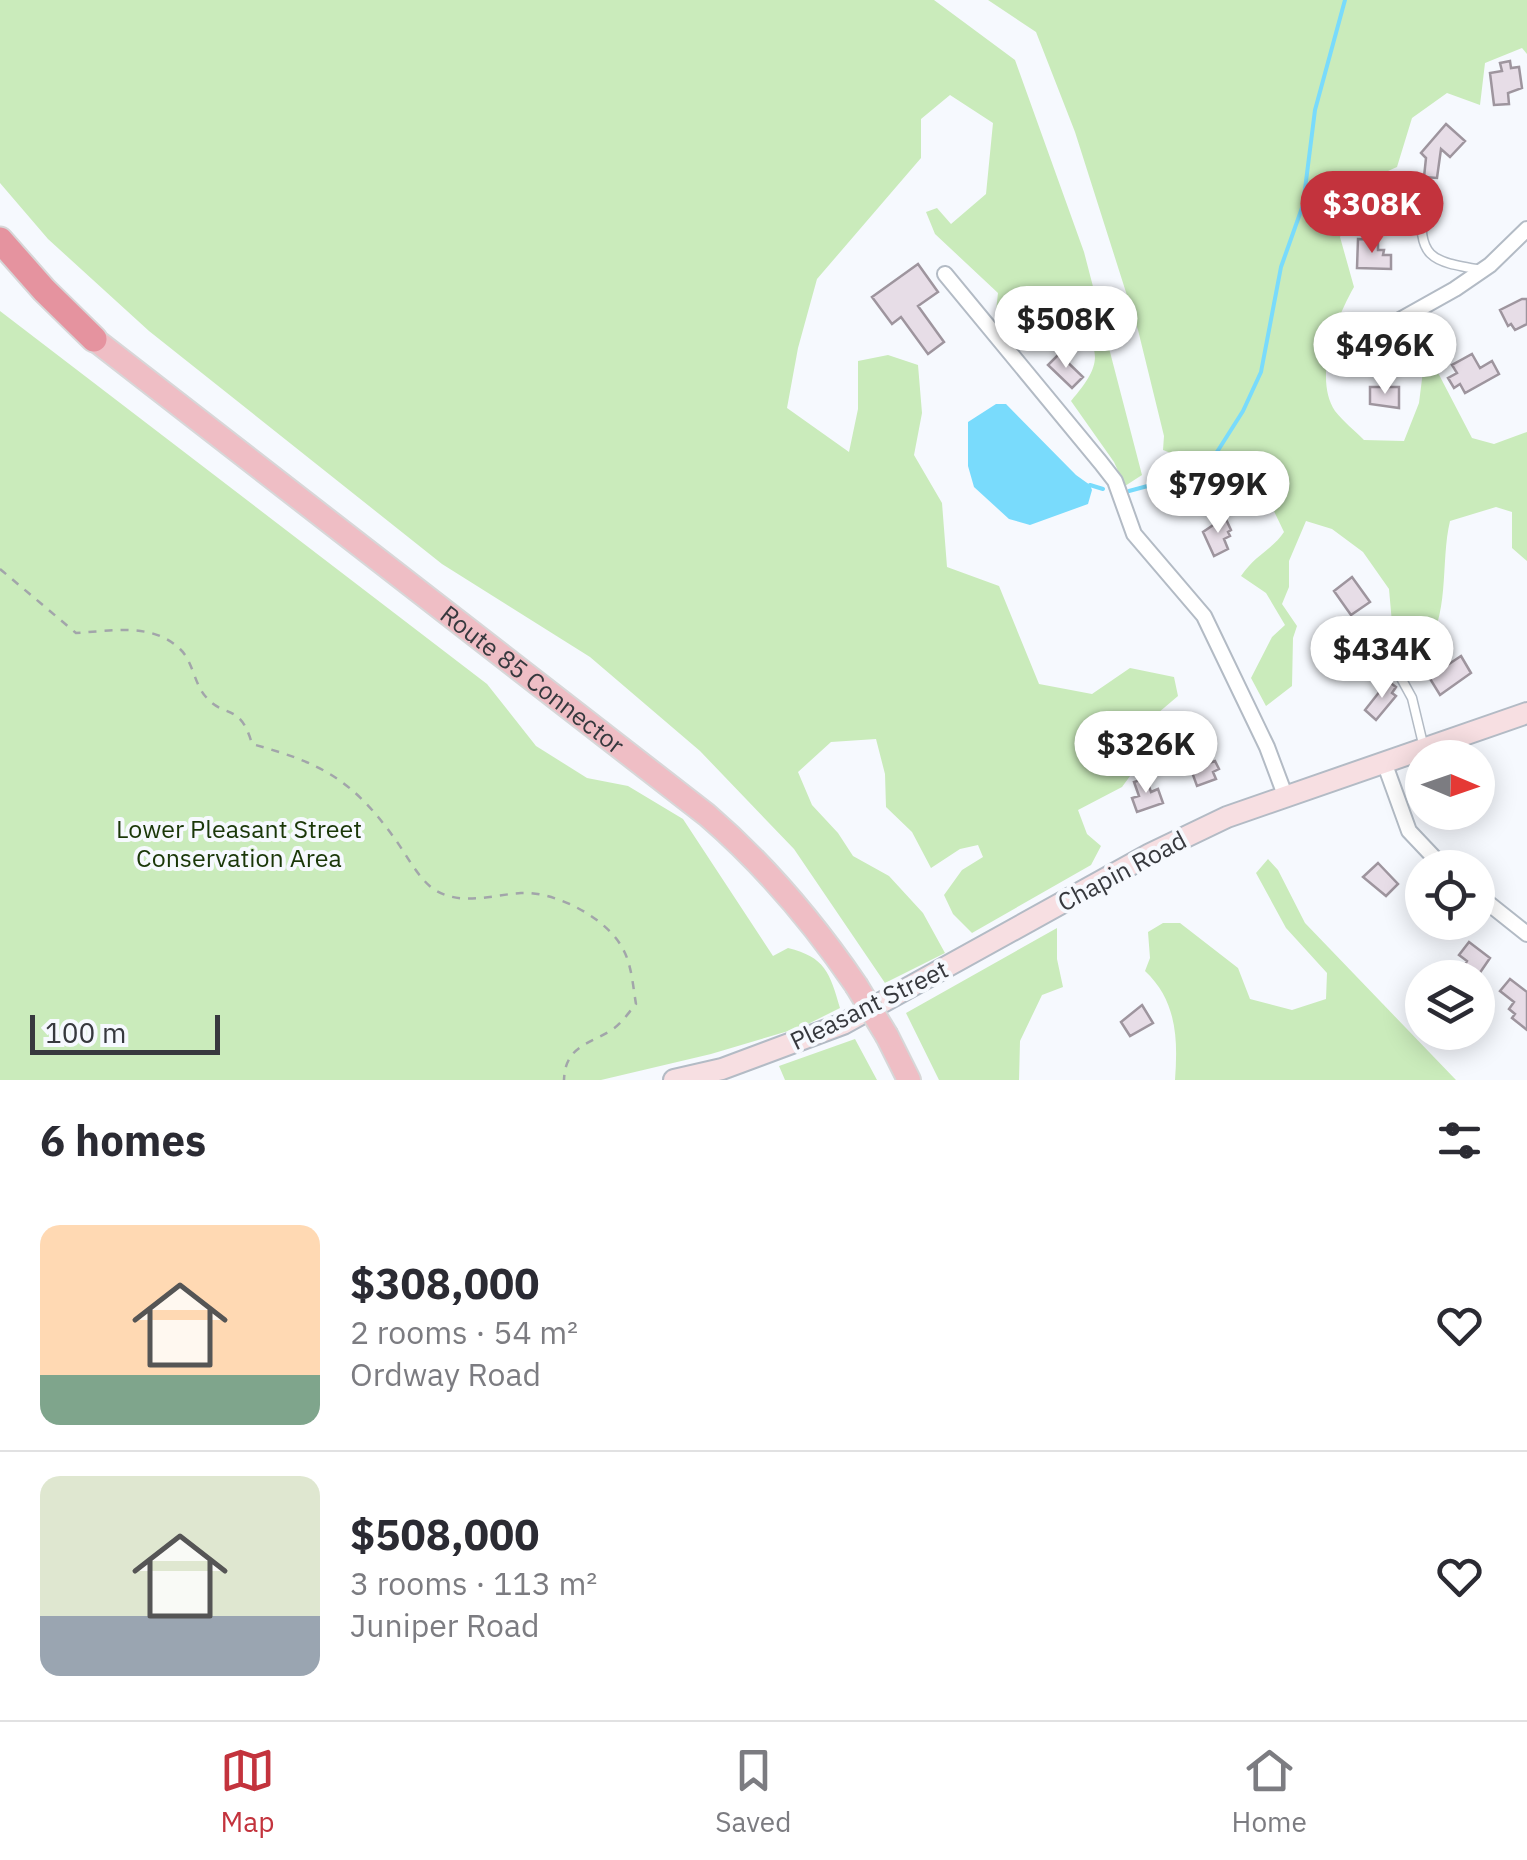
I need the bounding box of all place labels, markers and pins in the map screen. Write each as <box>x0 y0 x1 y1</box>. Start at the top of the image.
pin: $308K <box>1302 171 1442 256</box>
pin: $508K <box>996 286 1136 371</box>
pin: $496K <box>1315 312 1455 397</box>
pin: $799K <box>1148 451 1288 536</box>
pin: $434K <box>1312 616 1452 701</box>
pin: $326K <box>1076 711 1216 796</box>

